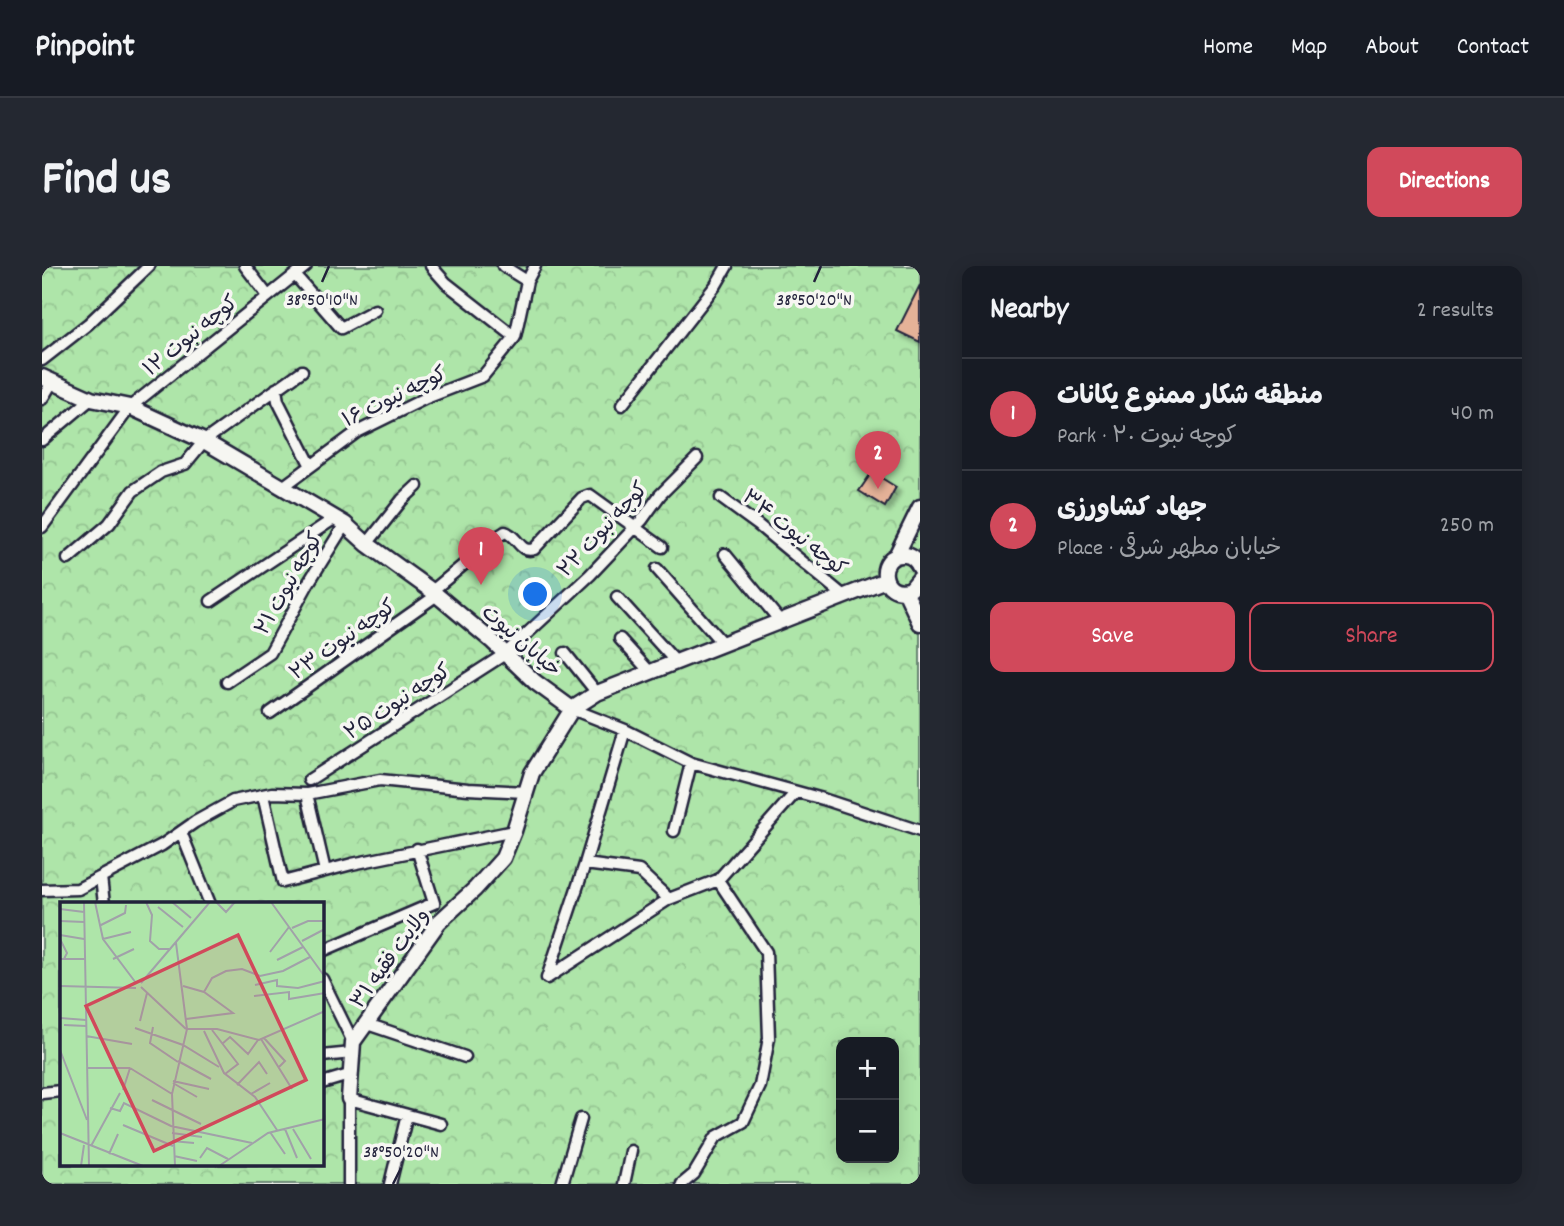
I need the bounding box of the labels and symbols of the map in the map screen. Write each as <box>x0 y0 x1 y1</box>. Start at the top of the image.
text: 38°50'10"N <box>286 289 358 314</box>
text: 38°50'20"N <box>776 289 852 314</box>
street label: کوچه نبوت ۱۲ <box>138 290 246 385</box>
street label: کوچه نبوت ۱۶ <box>338 360 453 437</box>
pin: 2 <box>855 431 901 489</box>
street label: کوچه نبوت ۲۲ <box>552 476 657 586</box>
street label: کوچه نبوت ۳۴ <box>734 484 852 585</box>
street label: کوچه نبوت ۲۱ <box>249 527 332 642</box>
pin: 1 <box>458 527 504 585</box>
your location <box>518 577 552 611</box>
street label: کوچه نبوت ۲۳ <box>284 594 403 689</box>
street label: خیابان نبوت <box>474 599 567 685</box>
street label: کوچه نبوت ۲۵ <box>339 658 458 749</box>
inset map <box>60 902 324 1166</box>
street label: ولایت فقیه ۳۱ <box>345 903 438 1016</box>
text: 38°50'20"N <box>363 1141 439 1166</box>

